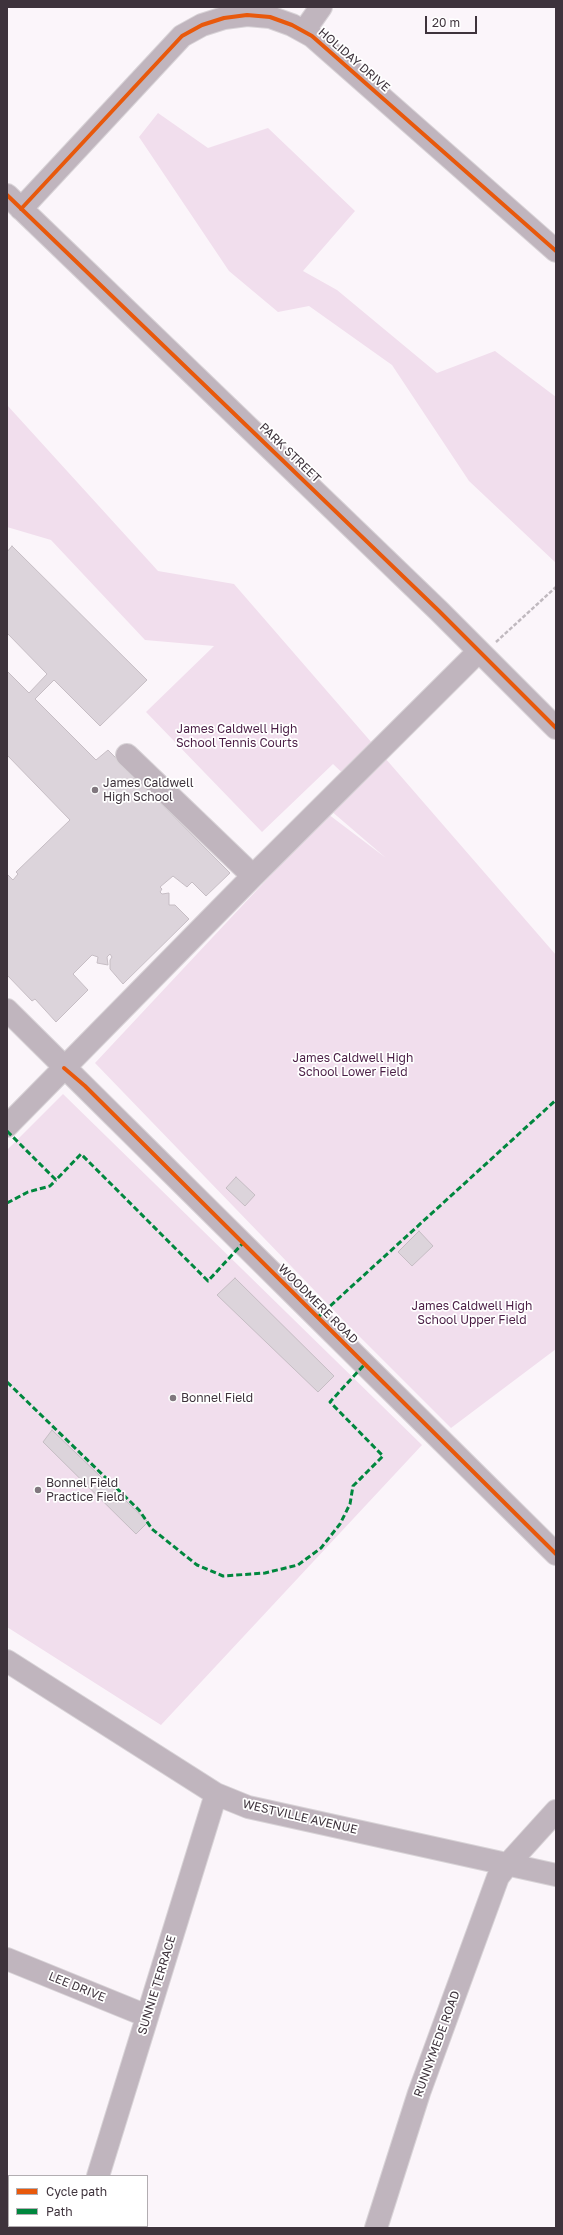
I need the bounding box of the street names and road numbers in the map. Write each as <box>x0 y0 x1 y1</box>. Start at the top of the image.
street label: HOLIDAY DRIVE <box>315 25 393 95</box>
street label: PARK STREET <box>256 420 324 486</box>
street label: WOODMERE ROAD <box>275 1261 361 1347</box>
street label: WESTVILLE AVENUE <box>241 1797 359 1837</box>
street label: SUNNIE TERRACE <box>135 1934 179 2036</box>
street label: LEE DRIVE <box>46 1969 108 2005</box>
street label: RUNNYMEDE ROAD <box>411 1989 463 2099</box>

